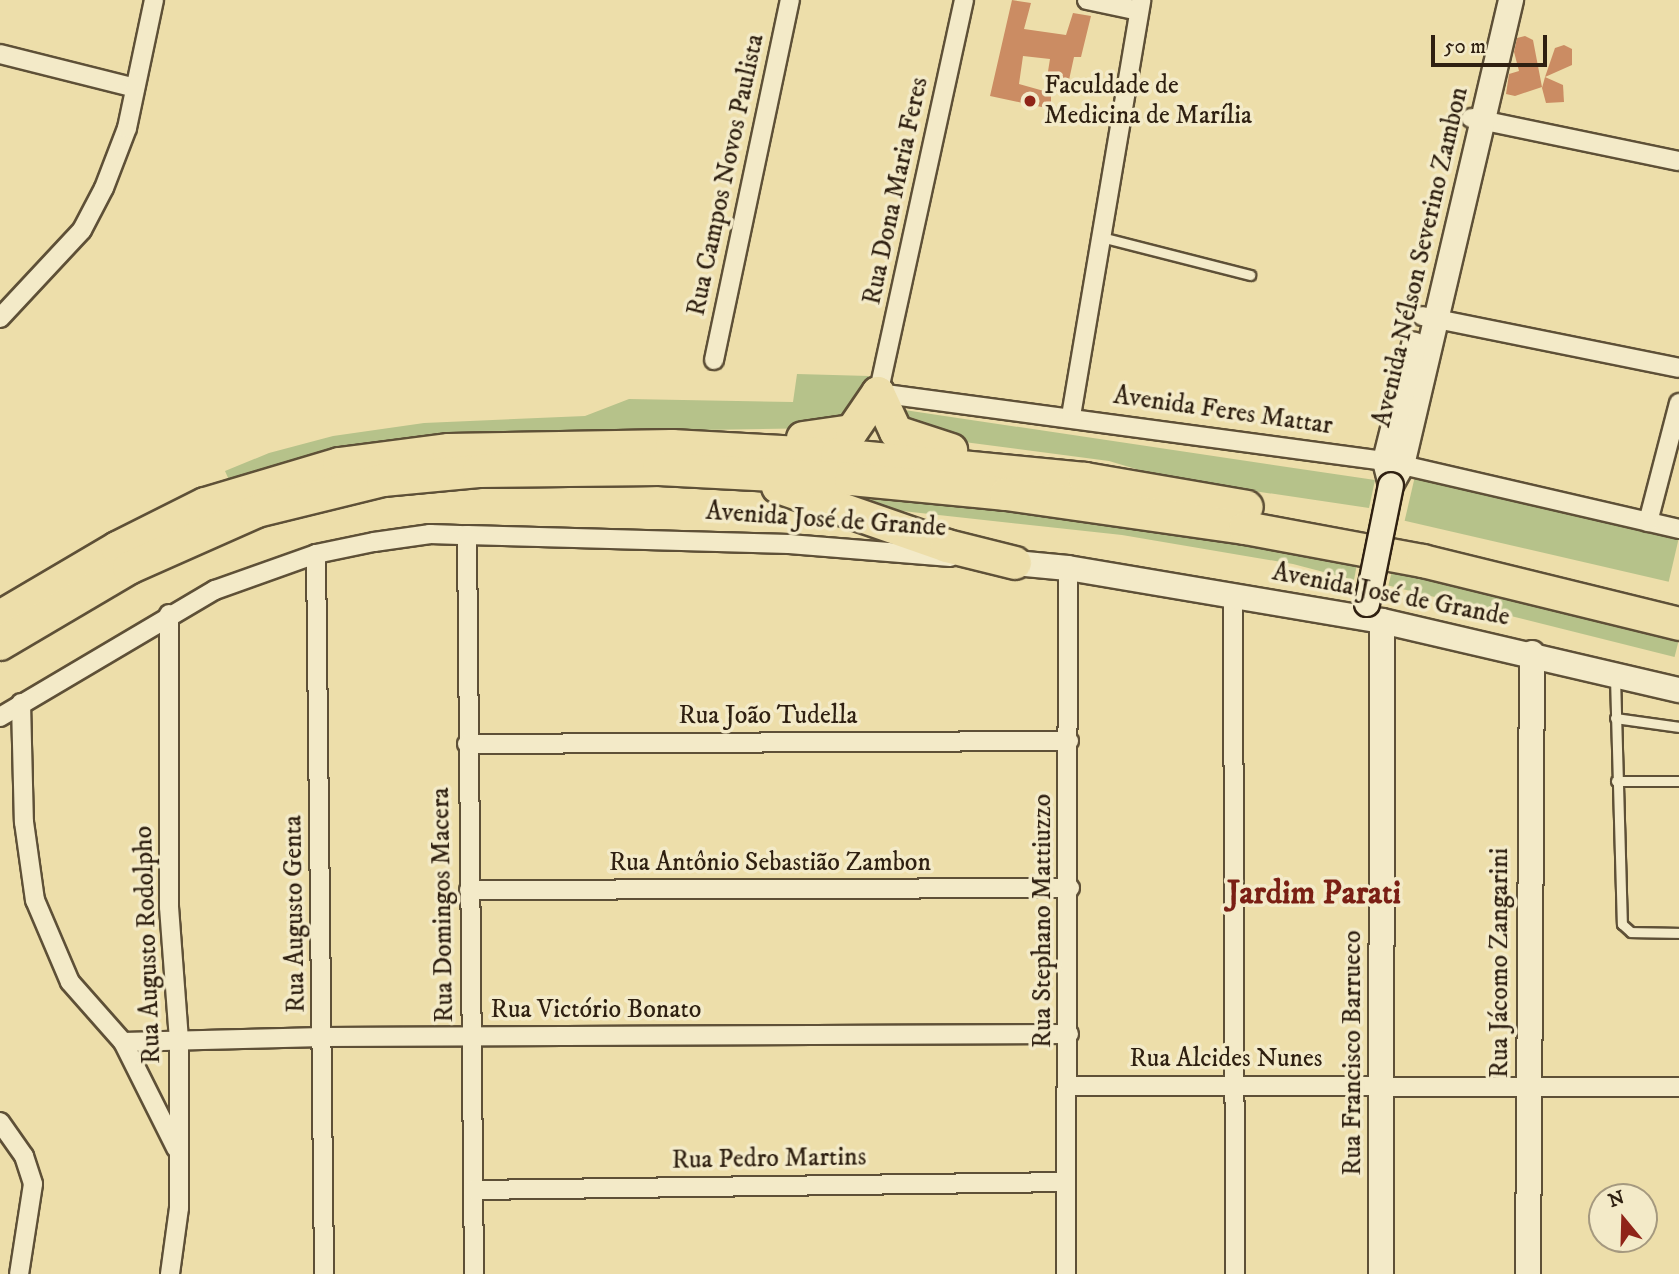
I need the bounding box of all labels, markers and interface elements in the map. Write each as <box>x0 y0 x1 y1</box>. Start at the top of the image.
scale bar <box>1434 21 1550 65</box>
street label: Rua Campos Novos Paulista <box>681 31 771 319</box>
text: 50 m <box>1444 34 1486 60</box>
place label: Faculdade de Medicina de Marília <box>1044 70 1252 132</box>
street label: Rua Dona Maria Feres <box>857 74 935 308</box>
street label: Avenida Nélson Severino Zambon <box>1367 84 1475 430</box>
marker: Faculdade de Medicina de Marília <box>1022 93 1038 109</box>
street label: Avenida Feres Mattar <box>1111 380 1335 442</box>
street label: Avenida José de Grande <box>705 496 947 544</box>
street label: Avenida José de Grande <box>1270 557 1512 633</box>
street label: Rua João Tudella <box>679 700 857 732</box>
street label: Rua Domingos Macera <box>425 787 461 1023</box>
street label: Rua Stephano Mattiuzzo <box>1027 794 1059 1048</box>
street label: Rua Augusto Genta <box>278 815 312 1013</box>
street label: Rua Augusto Rodolpho <box>128 825 168 1065</box>
street label: Rua Antônio Sebastião Zambon <box>609 847 931 879</box>
street label: Rua Jácomo Zangarini <box>1484 848 1516 1078</box>
district label: Jardim Parati <box>1227 874 1401 914</box>
street label: Rua Francisco Barrueco <box>1337 930 1369 1176</box>
street label: Rua Victório Bonato <box>491 994 701 1026</box>
street label: Rua Alcides Nunes <box>1130 1043 1322 1075</box>
street label: Rua Pedro Martins <box>671 1142 867 1176</box>
north arrow <box>1588 1183 1658 1253</box>
text: N <box>1606 1186 1628 1213</box>

